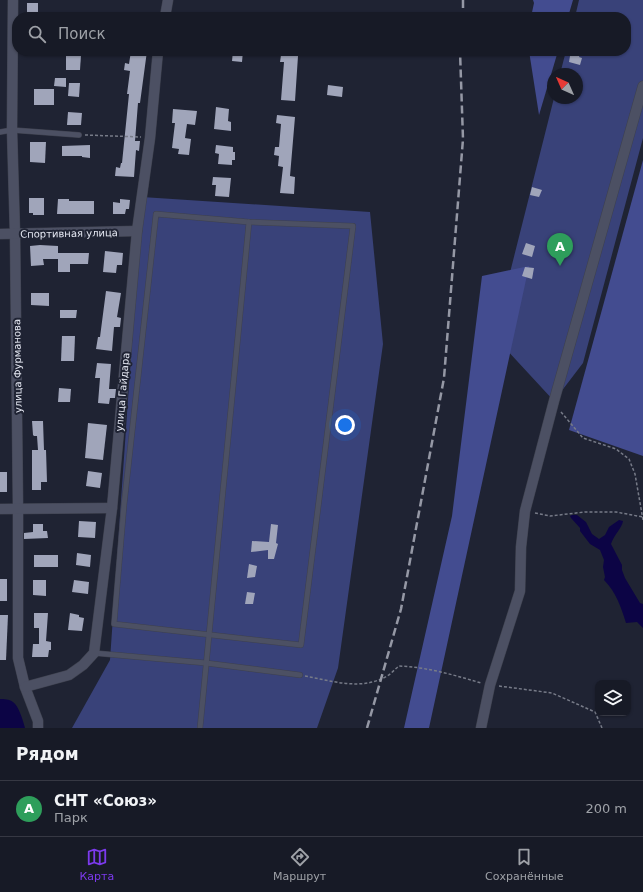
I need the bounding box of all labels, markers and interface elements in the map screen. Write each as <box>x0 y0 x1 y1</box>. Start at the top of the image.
search box <box>12 12 631 56</box>
icon: search <box>26 23 48 45</box>
text: Поиск <box>58 25 106 43</box>
north arrow <box>547 68 583 104</box>
street label: Спортивная улица <box>20 227 118 240</box>
pin: A <box>547 233 573 266</box>
street label: улица Фурманова <box>11 319 24 413</box>
street label: улица Гайдара <box>114 352 131 432</box>
your location <box>335 415 355 435</box>
map controls <box>595 680 631 716</box>
button: layers <box>595 680 631 716</box>
text: Рядом <box>16 744 79 764</box>
text: СНТ «Союз» <box>54 792 157 810</box>
text: A <box>24 801 34 816</box>
text: 200 m <box>585 801 627 816</box>
text: Парк <box>54 810 88 825</box>
tab: Карта <box>79 846 114 883</box>
tab: Маршрут <box>273 846 326 883</box>
tab: Сохранённые <box>485 846 564 883</box>

